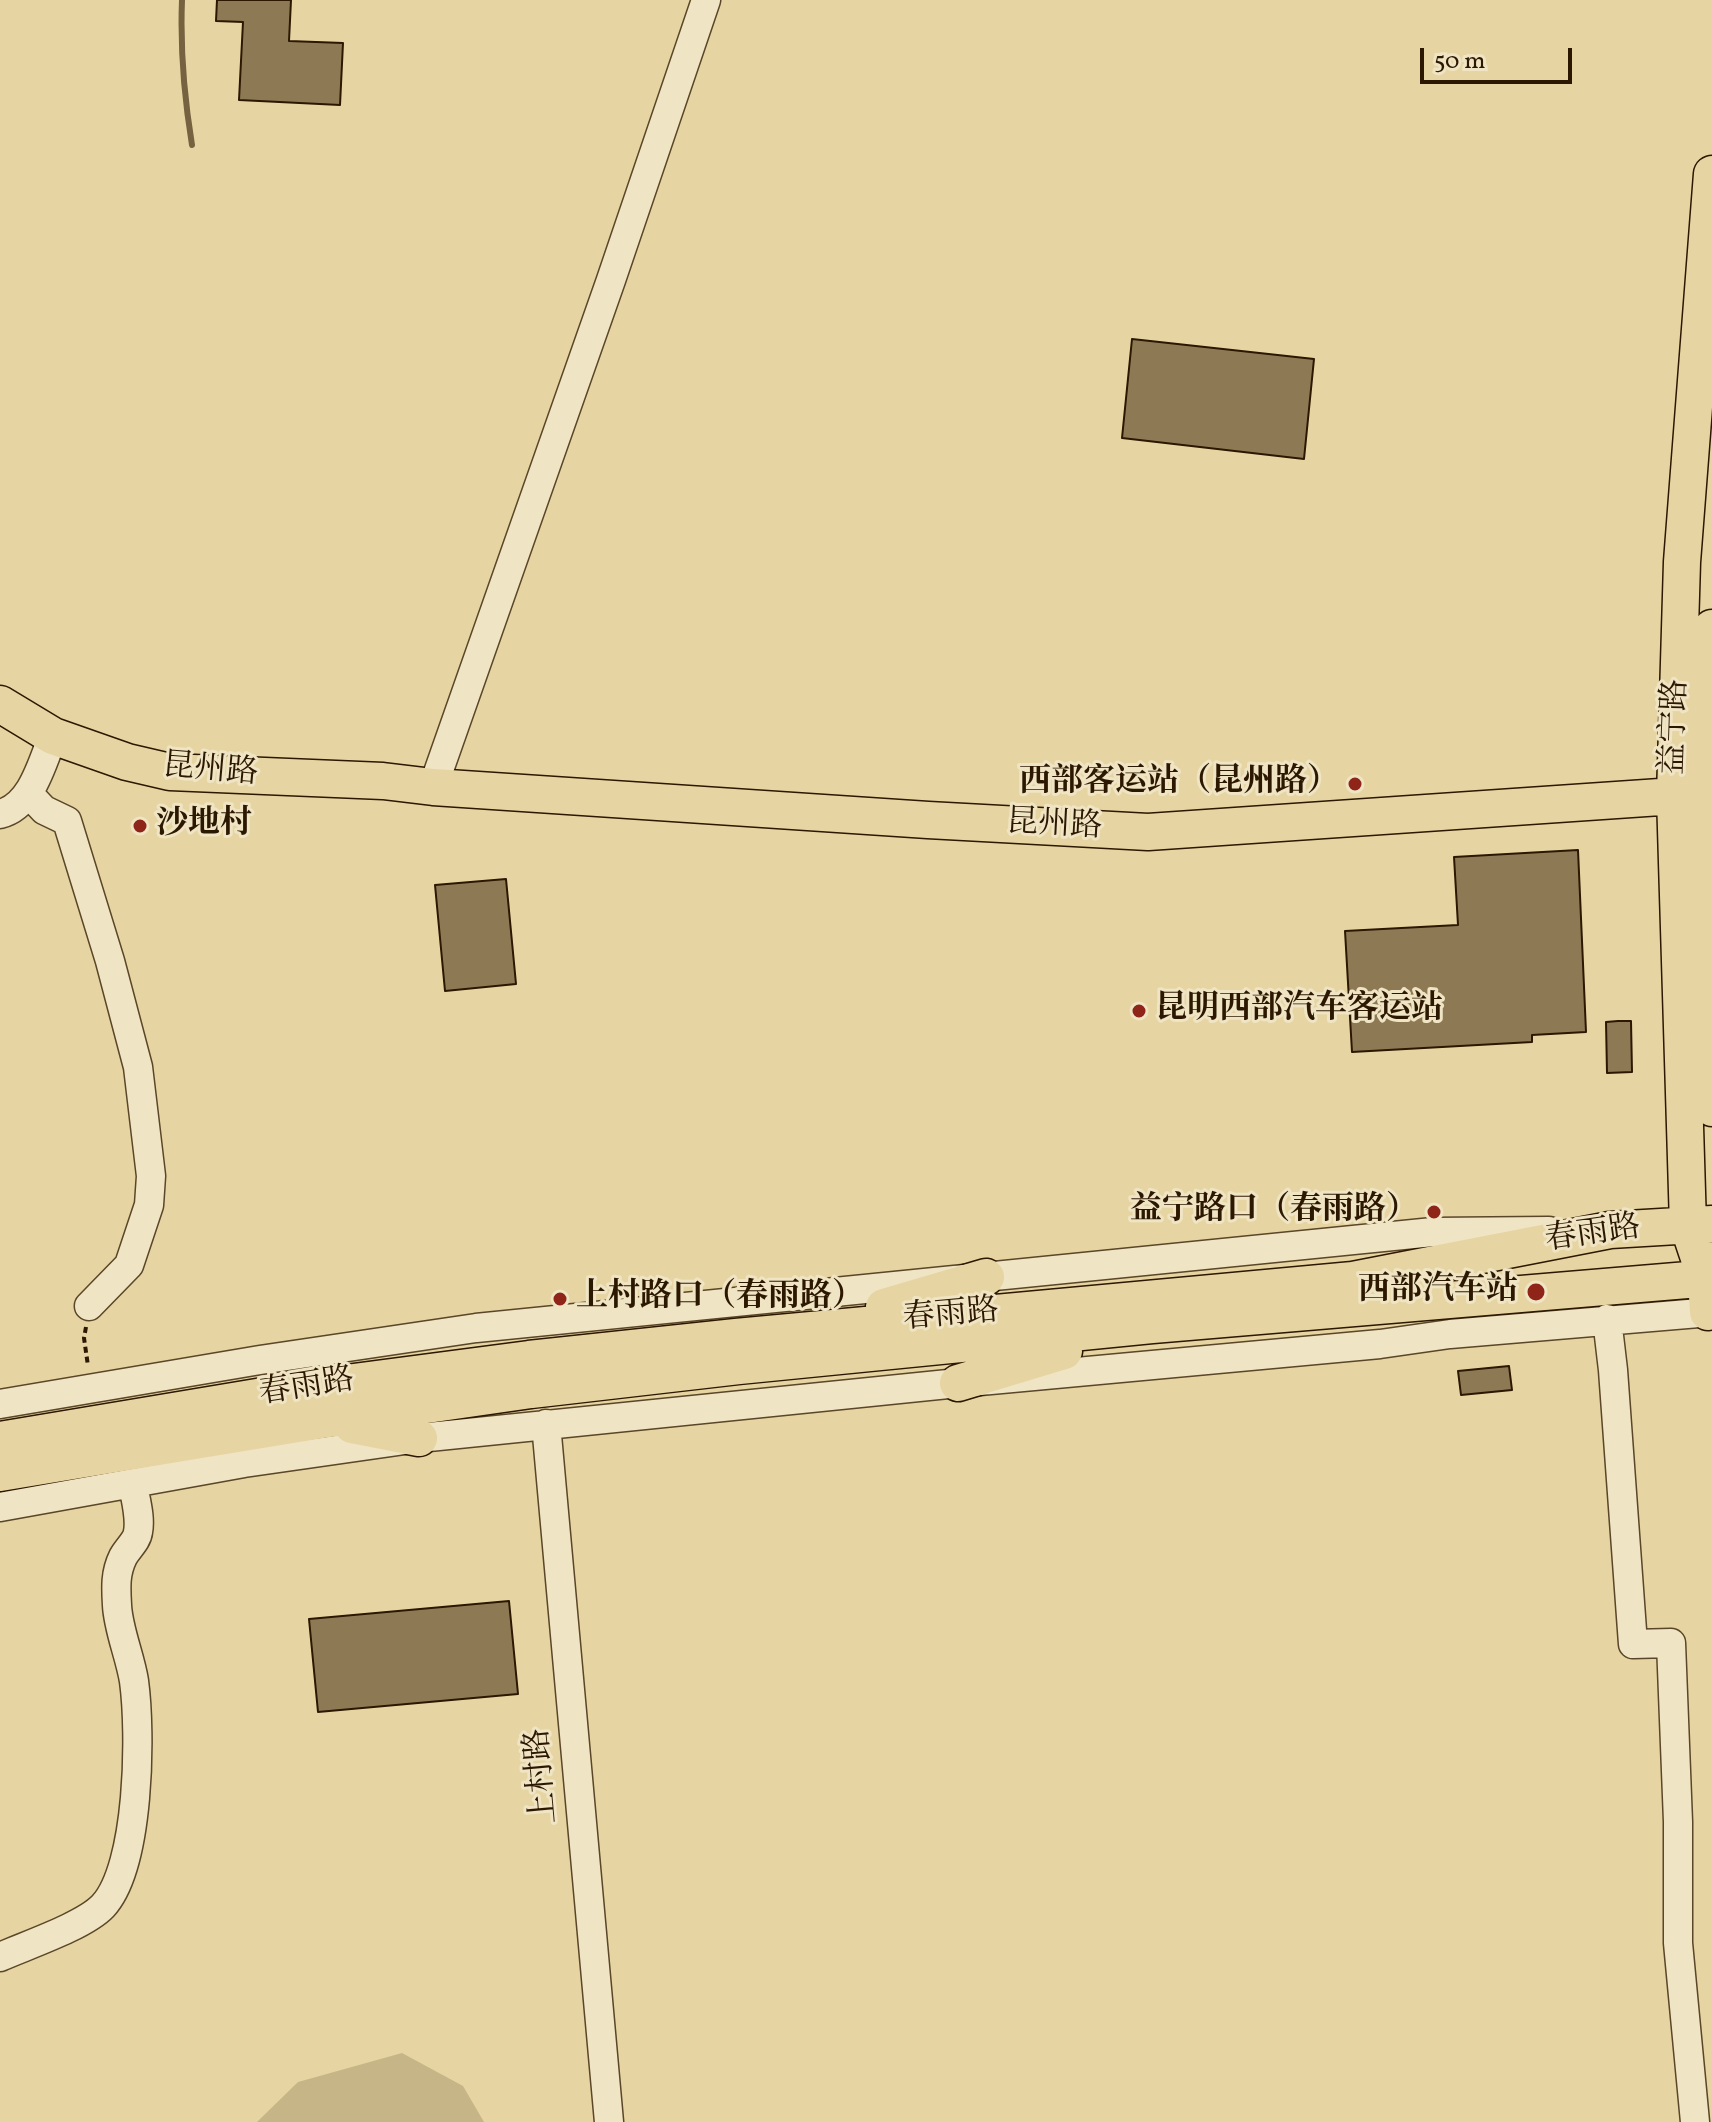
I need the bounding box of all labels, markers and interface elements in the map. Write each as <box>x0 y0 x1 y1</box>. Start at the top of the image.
scale bar <box>1424 32 1576 82</box>
text: 50 m <box>1434 45 1486 79</box>
street label: 益宁路 <box>1656 678 1698 776</box>
street label: 昆州路 <box>161 749 259 795</box>
place label: 西部客运站（昆州路） <box>1019 765 1339 803</box>
marker: 西部客运站（昆州路） <box>1346 775 1364 793</box>
street label: 昆州路 <box>1005 805 1103 849</box>
place label: 沙地村 <box>156 807 252 845</box>
marker: 沙地村 <box>131 817 149 835</box>
place label: 昆明西部汽车客运站 <box>1155 992 1443 1030</box>
marker: 昆明西部汽车客运站 <box>1130 1002 1148 1020</box>
place label: 益宁路口（春雨路） <box>1130 1193 1418 1231</box>
marker: 益宁路口（春雨路） <box>1425 1203 1443 1221</box>
street label: 春雨路 <box>1543 1210 1643 1262</box>
place label: 西部汽车站 <box>1358 1273 1518 1311</box>
place label: 上村路口（春雨路） <box>576 1280 864 1318</box>
marker: 西部汽车站 <box>1525 1281 1547 1303</box>
marker: 上村路口（春雨路） <box>551 1290 569 1308</box>
street label: 春雨路 <box>902 1294 1000 1340</box>
street label: 春雨路 <box>257 1363 357 1415</box>
street label: 上村路 <box>521 1727 567 1825</box>

